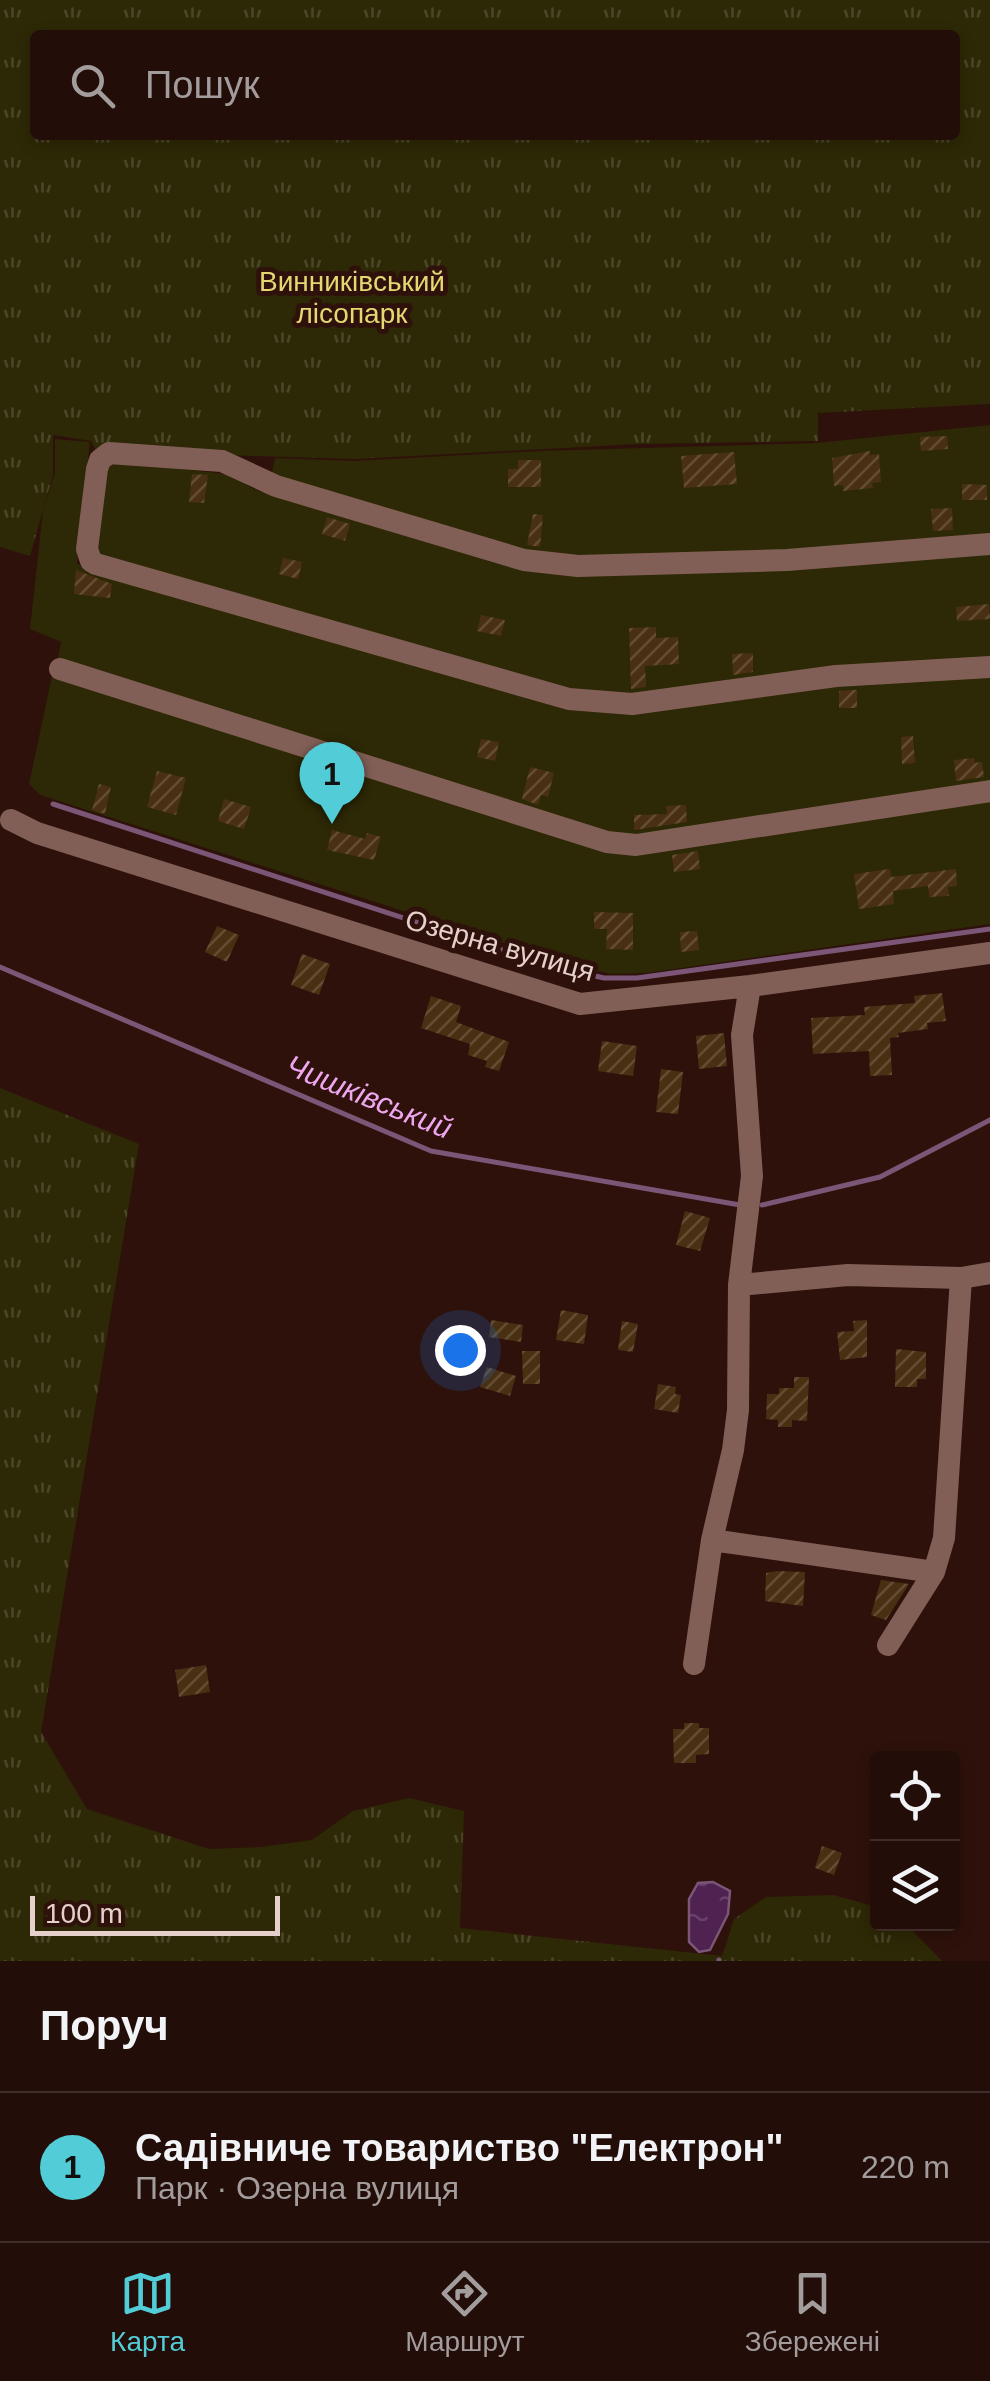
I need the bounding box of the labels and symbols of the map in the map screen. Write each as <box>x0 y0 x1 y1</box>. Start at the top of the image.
park label: Винниківський лісопарк <box>259 266 445 329</box>
pin: 1 <box>300 742 364 824</box>
street label: Озерна вулиця <box>402 904 598 987</box>
water label: Чишківський <box>281 1048 457 1145</box>
your location <box>435 1325 486 1376</box>
scale bar <box>30 1891 280 1936</box>

